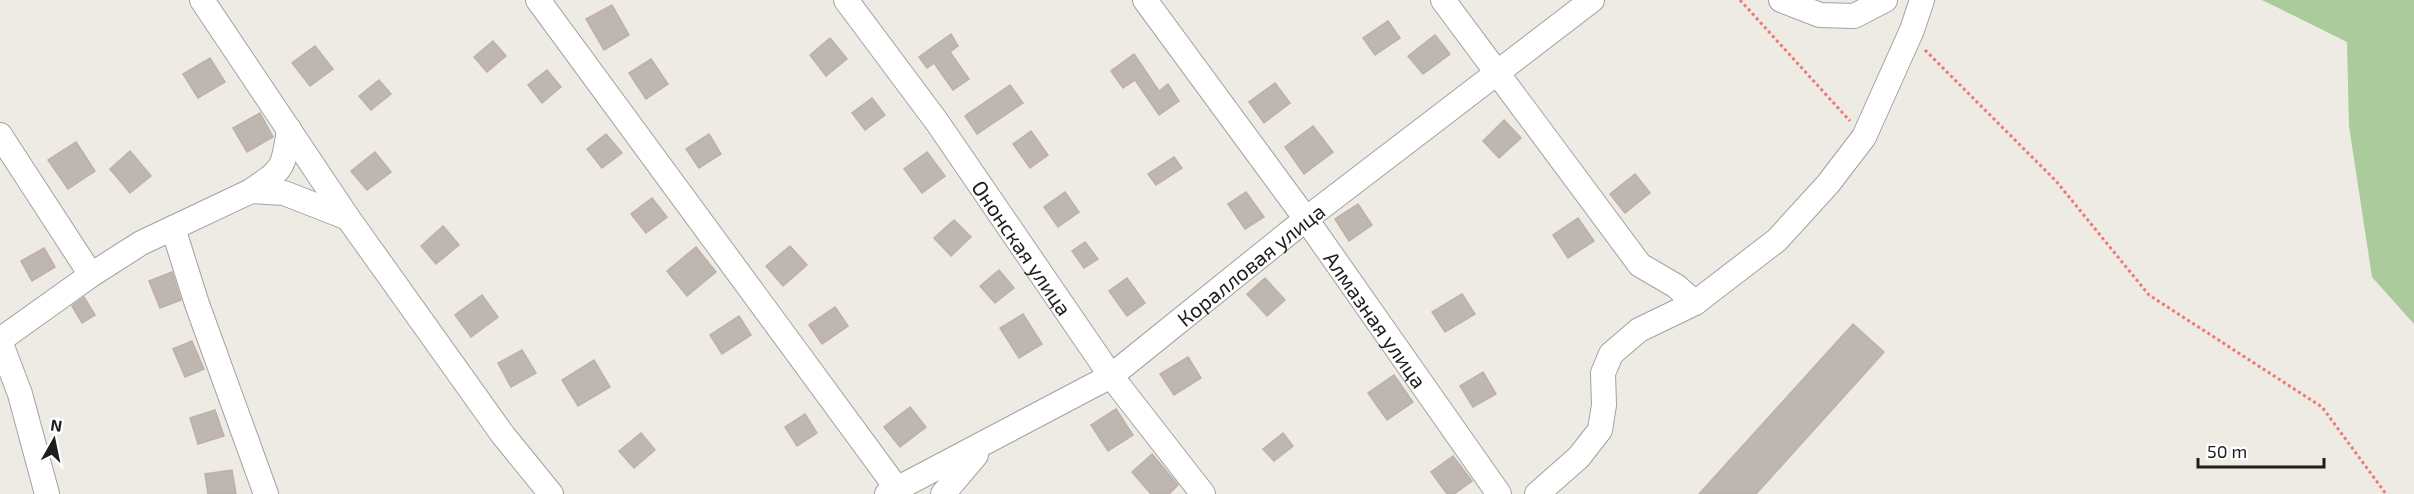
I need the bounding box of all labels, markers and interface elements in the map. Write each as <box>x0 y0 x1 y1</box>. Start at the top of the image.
street label: Ононская улица <box>968 175 1078 320</box>
street label: Коралловая улица <box>1172 197 1329 331</box>
street label: Алмазная улица <box>1320 246 1433 392</box>
north arrow <box>24 410 84 470</box>
text: N <box>49 414 64 435</box>
scale bar <box>2198 431 2324 469</box>
text: 50 m <box>2207 440 2247 462</box>

